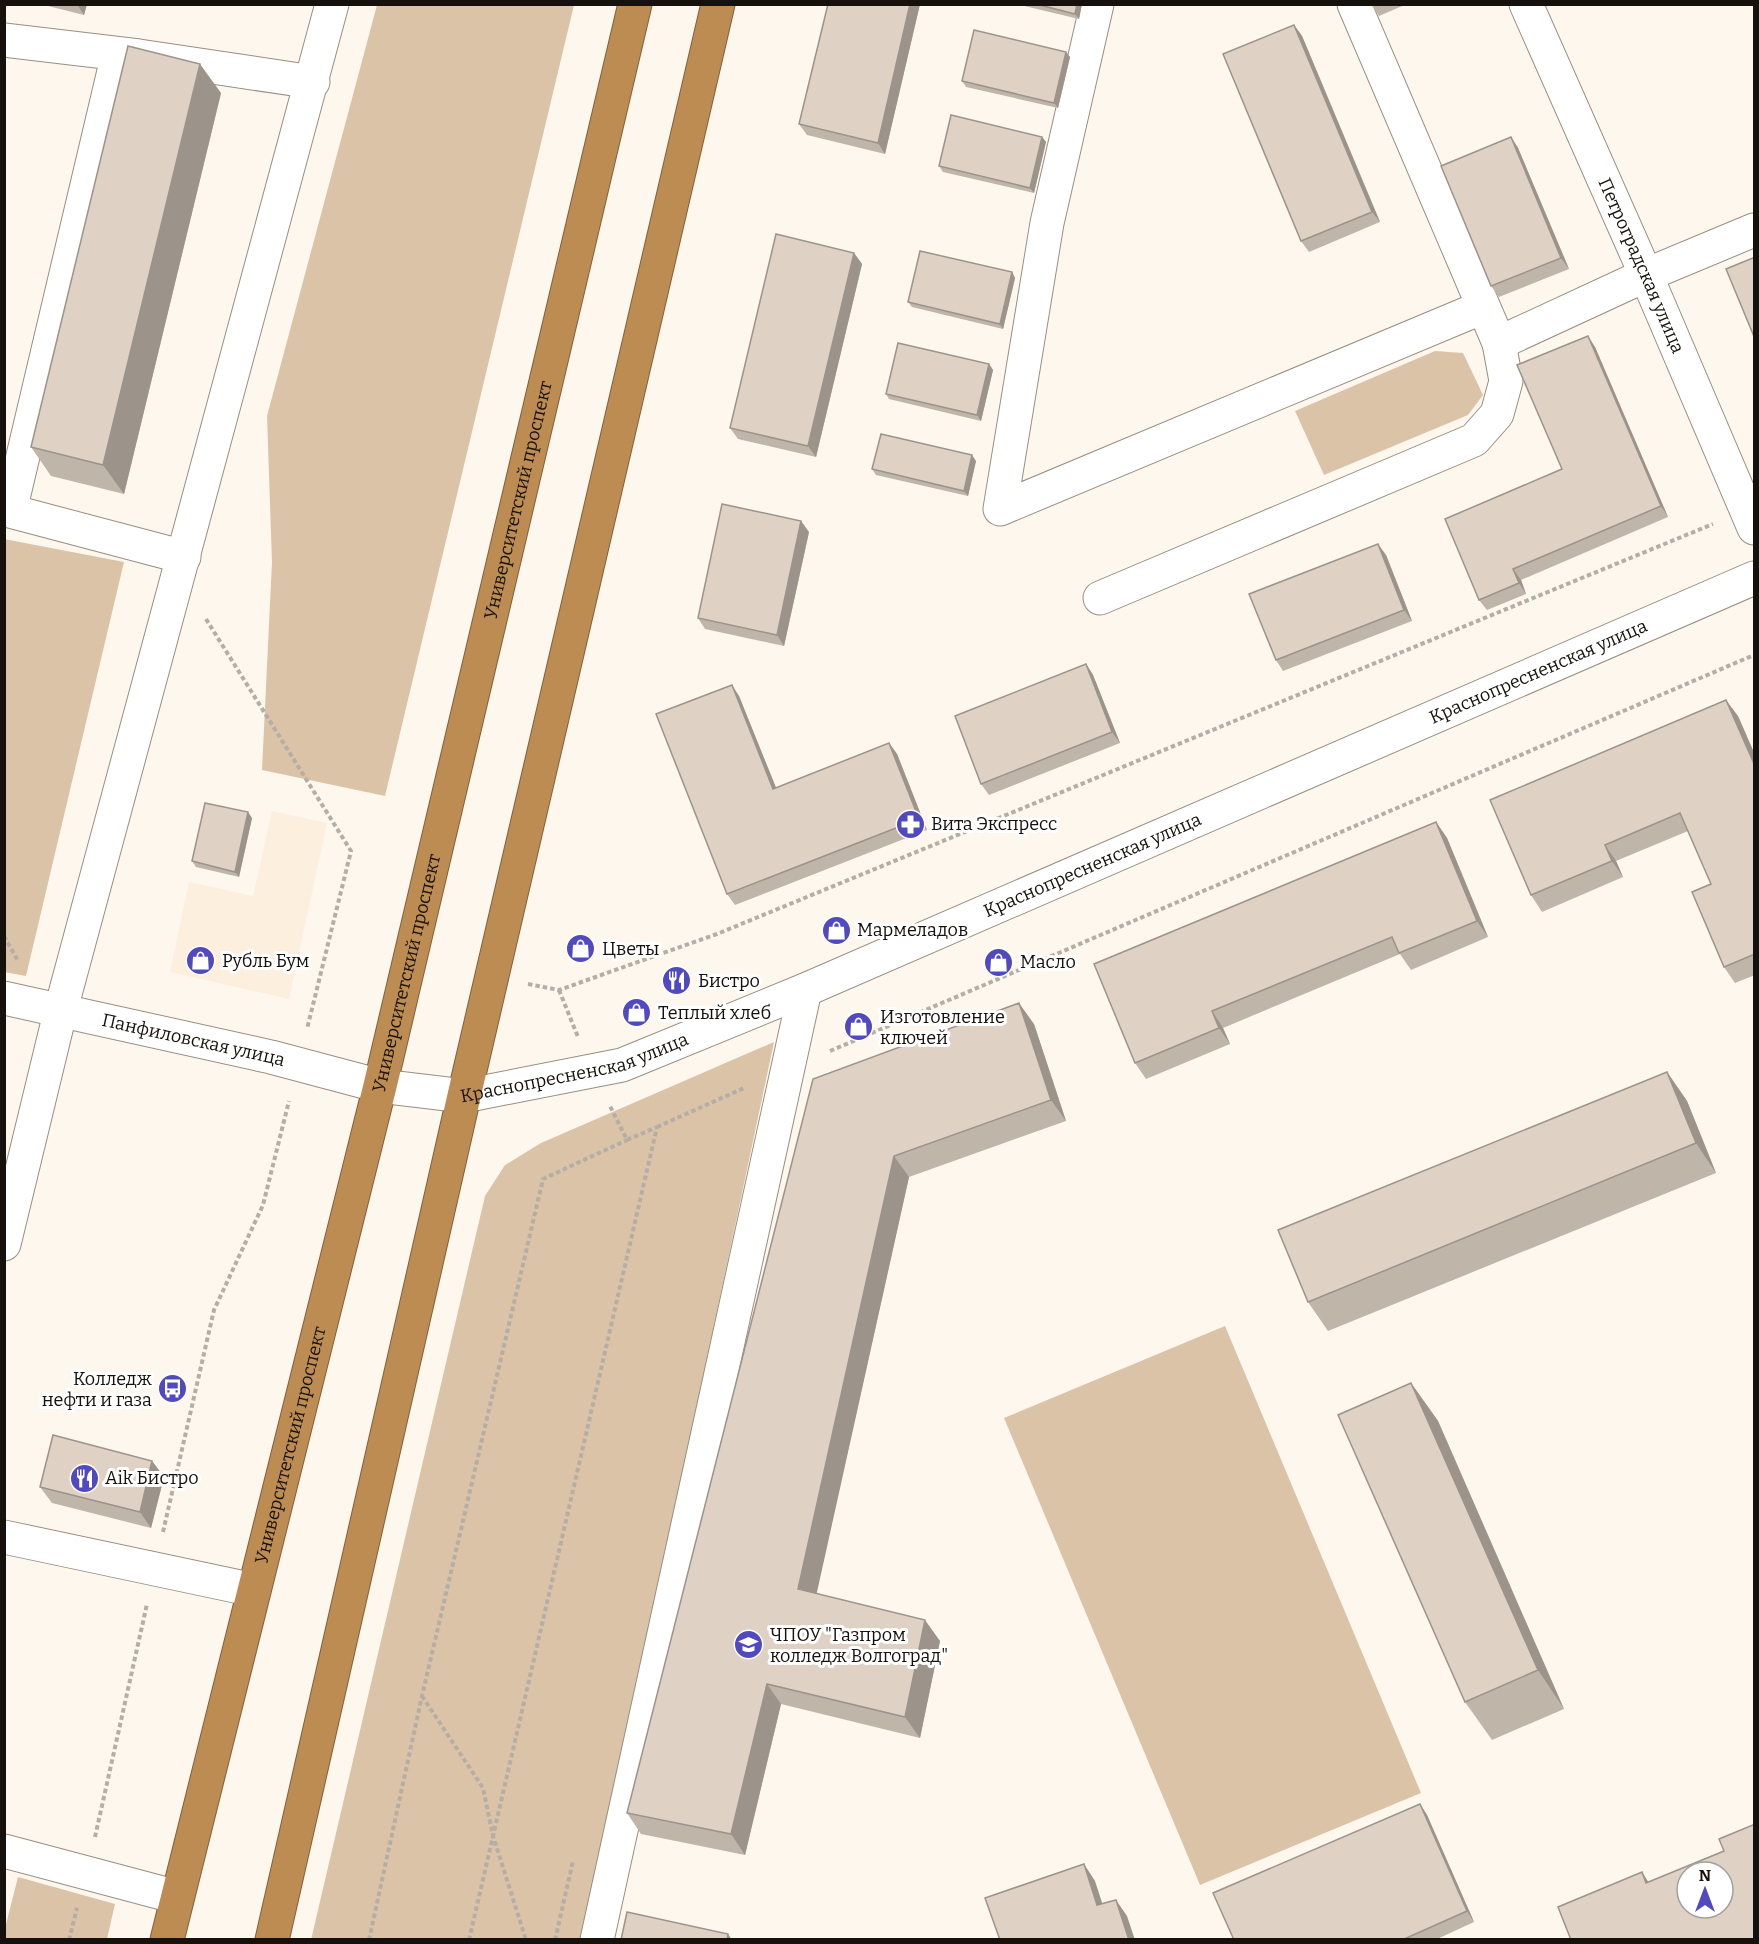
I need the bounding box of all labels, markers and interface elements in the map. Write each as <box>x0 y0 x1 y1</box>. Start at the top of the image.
street label: Петроградская улица <box>1594 175 1689 357</box>
street label: Университетский проспект <box>479 379 557 622</box>
street label: Краснопресненская улица <box>1426 615 1651 729</box>
pharmacy icon: Вита Экспресс <box>894 808 926 840</box>
street label: Краснопресненская улица <box>980 808 1205 922</box>
place label: Вита Экспресс <box>931 813 1057 835</box>
street label: Университетский проспект <box>368 852 445 1095</box>
shop icon: Мармеладов <box>820 914 852 946</box>
place label: Мармеладов <box>857 919 968 941</box>
shop icon: Цветы <box>565 933 597 965</box>
place label: Цветы <box>602 938 659 960</box>
shop icon: Рубль Бум <box>185 945 217 977</box>
shop icon: Масло <box>983 946 1015 978</box>
place label: Рубль Бум <box>222 950 309 972</box>
place label: Масло <box>1020 951 1076 973</box>
restaurant icon: Бистро <box>661 965 693 997</box>
place label: Бистро <box>698 970 760 992</box>
shop icon: Теплый хлеб <box>621 997 653 1029</box>
place label: Теплый хлеб <box>658 1002 771 1024</box>
place label: Изготовление ключей <box>880 1006 1005 1049</box>
street label: Панфиловская улица <box>100 1009 287 1071</box>
shop icon: Изготовление ключей <box>843 1011 875 1043</box>
street label: Краснопресненская улица <box>459 1028 692 1107</box>
street label: Университетский проспект <box>250 1324 331 1566</box>
place label: Колледж нефти и газа <box>42 1368 152 1411</box>
bus stop icon: Колледж нефти и газа <box>157 1373 189 1405</box>
restaurant icon: Aik Бистро <box>68 1462 100 1494</box>
place label: Aik Бистро <box>105 1467 199 1489</box>
place label: ЧПОУ "Газпром колледж Волгоград" <box>770 1624 948 1667</box>
school or university icon: ЧПОУ "Газпром колледж Волгоград" <box>733 1629 765 1661</box>
north arrow <box>1675 1860 1735 1920</box>
text: N <box>1699 1866 1711 1885</box>

